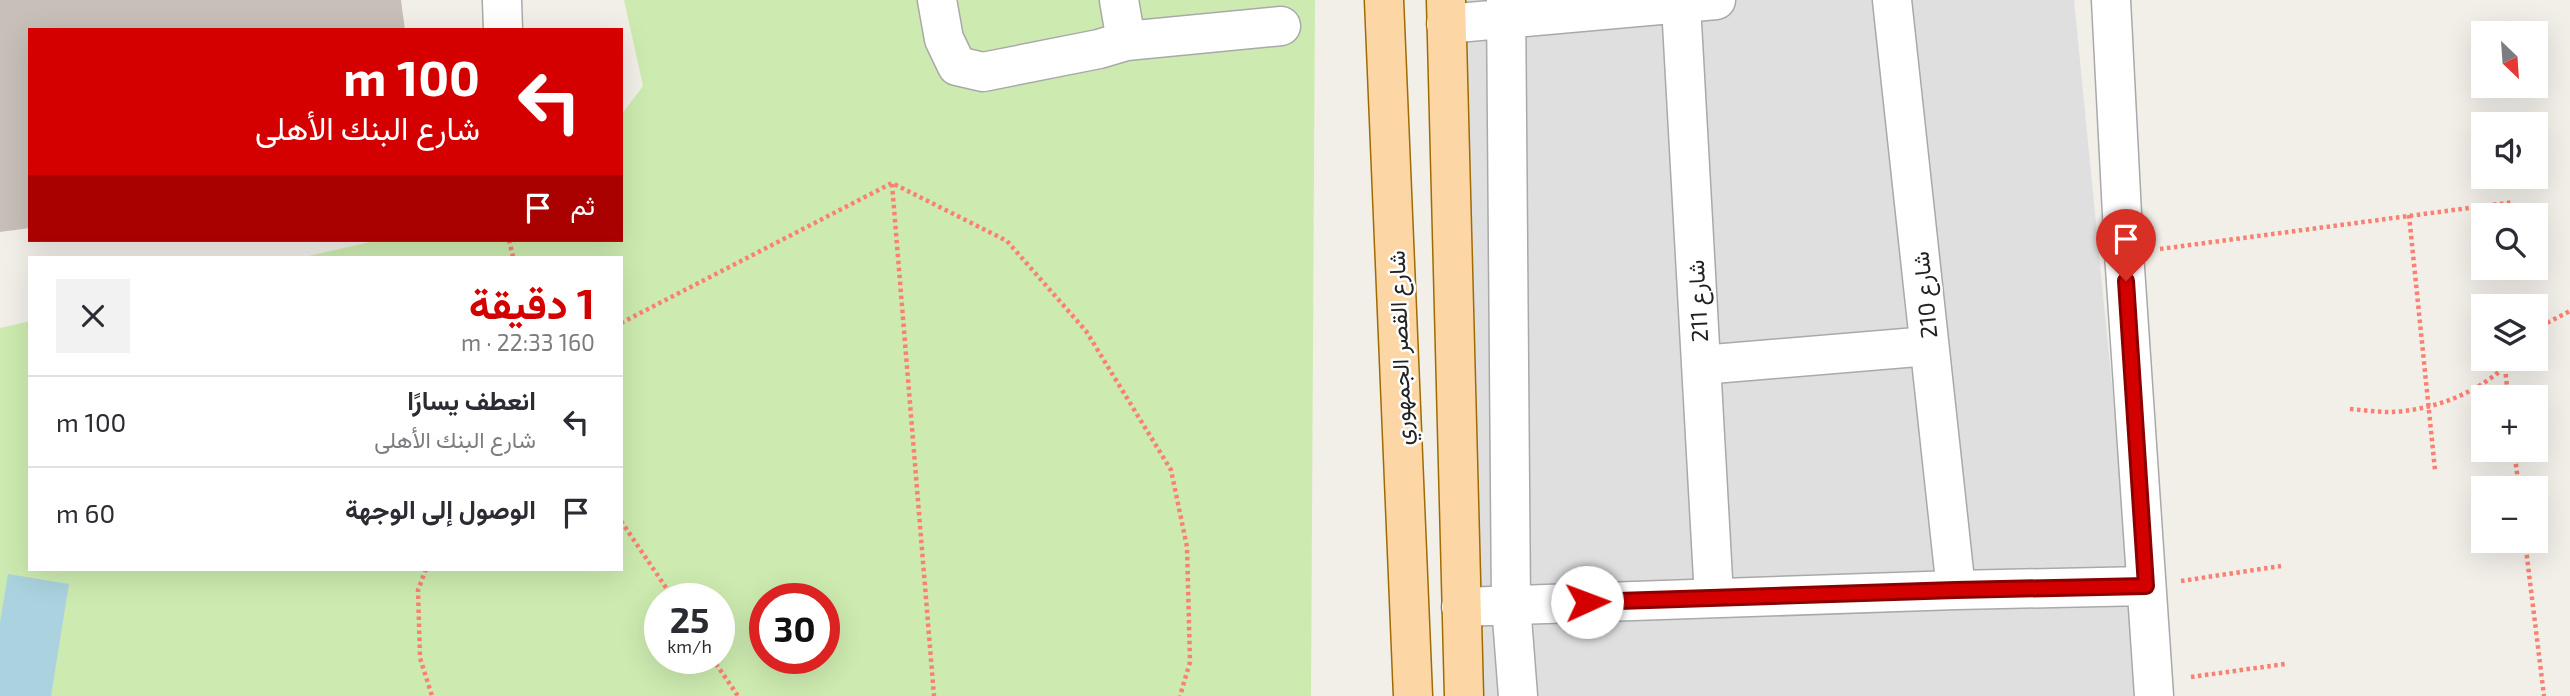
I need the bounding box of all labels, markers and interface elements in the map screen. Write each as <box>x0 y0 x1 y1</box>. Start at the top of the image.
north arrow <box>2471 21 2548 98</box>
map controls <box>2471 21 2548 553</box>
text: 100 m <box>343 47 480 106</box>
icon: left <box>504 56 595 147</box>
text: شارع البنك الأهلى <box>255 108 480 146</box>
button: sound <box>2471 112 2548 189</box>
icon: arrive <box>519 189 557 227</box>
text: ثم <box>571 189 595 220</box>
button: search <box>2471 203 2548 280</box>
pin <box>2096 209 2156 281</box>
icon: arrive <box>2107 220 2145 258</box>
street label: شارع القصر الجمهوري <box>1382 250 1422 446</box>
street label: شارع 210 <box>1906 250 1945 340</box>
street label: شارع 211 <box>1681 259 1716 343</box>
text: 1 دقيقة <box>469 277 595 327</box>
button: close <box>56 279 130 353</box>
button: layers <box>2471 294 2548 371</box>
text: 160 m · 22:33 <box>461 328 595 356</box>
text: انعطف يسارًا <box>407 384 536 415</box>
button: + <box>2471 385 2548 462</box>
icon: left <box>557 403 595 441</box>
text: 100 m <box>56 406 126 437</box>
text: شارع البنك الأهلى <box>374 425 536 453</box>
button: − <box>2471 476 2548 553</box>
text: الوصول إلى الوجهة <box>345 493 536 524</box>
icon: arrive <box>557 494 595 532</box>
text: 60 m <box>56 497 115 528</box>
position arrow <box>1550 565 1624 639</box>
speed limit sign: 30 <box>749 583 840 674</box>
text: 25 <box>670 598 709 640</box>
text: km/h <box>667 635 712 657</box>

